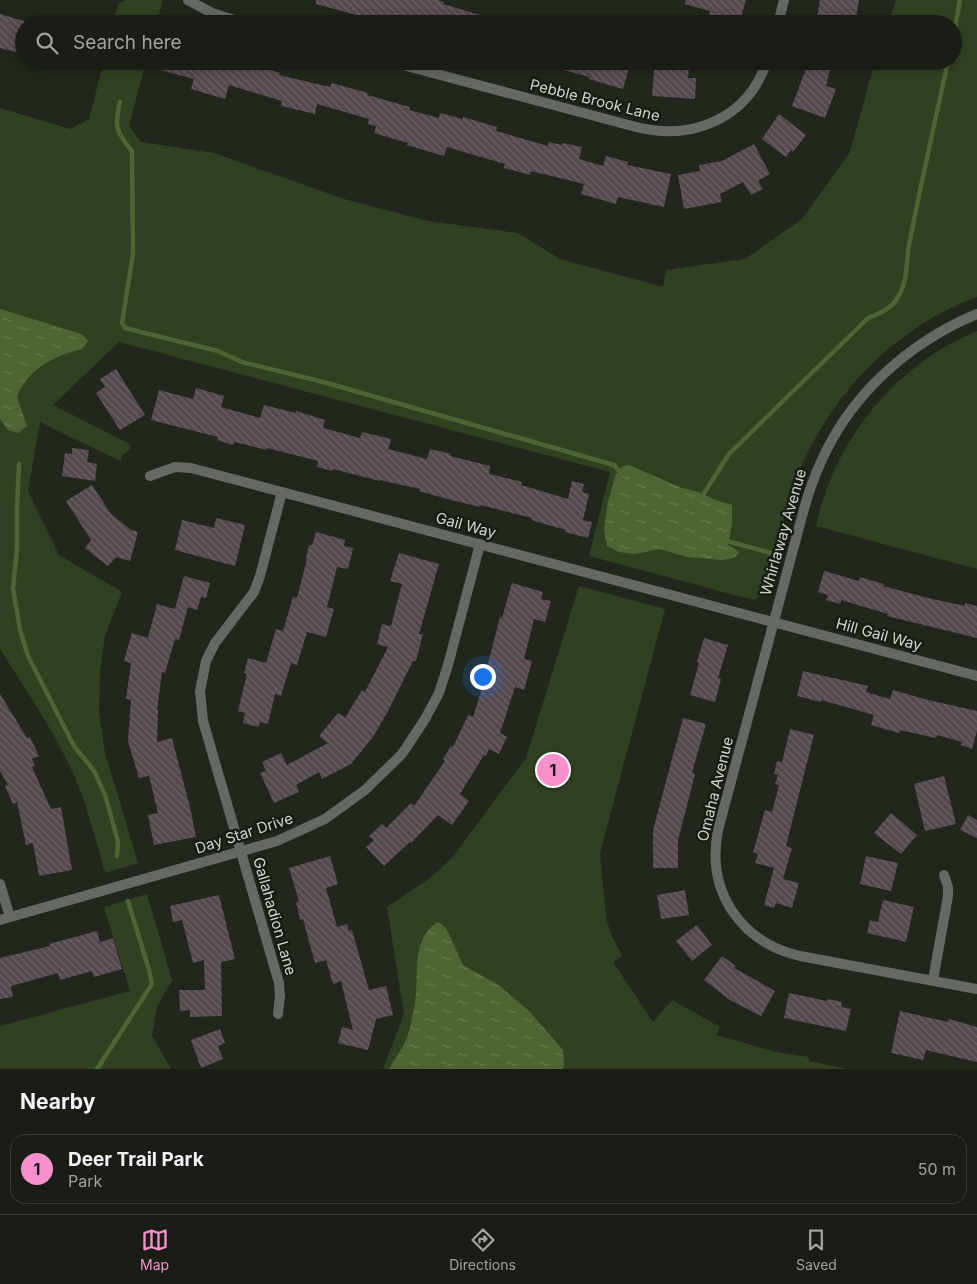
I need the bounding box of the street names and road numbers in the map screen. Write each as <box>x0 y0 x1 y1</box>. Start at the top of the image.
street label: Pebble Brook Lane <box>528 75 662 125</box>
street label: Whirlaway Avenue <box>756 466 810 598</box>
street label: Gail Way <box>434 508 499 542</box>
street label: Hill Gail Way <box>834 613 925 655</box>
street label: Omaha Avenue <box>693 735 737 843</box>
street label: Day Star Drive <box>193 808 295 858</box>
street label: Gallahadion Lane <box>249 855 301 977</box>

